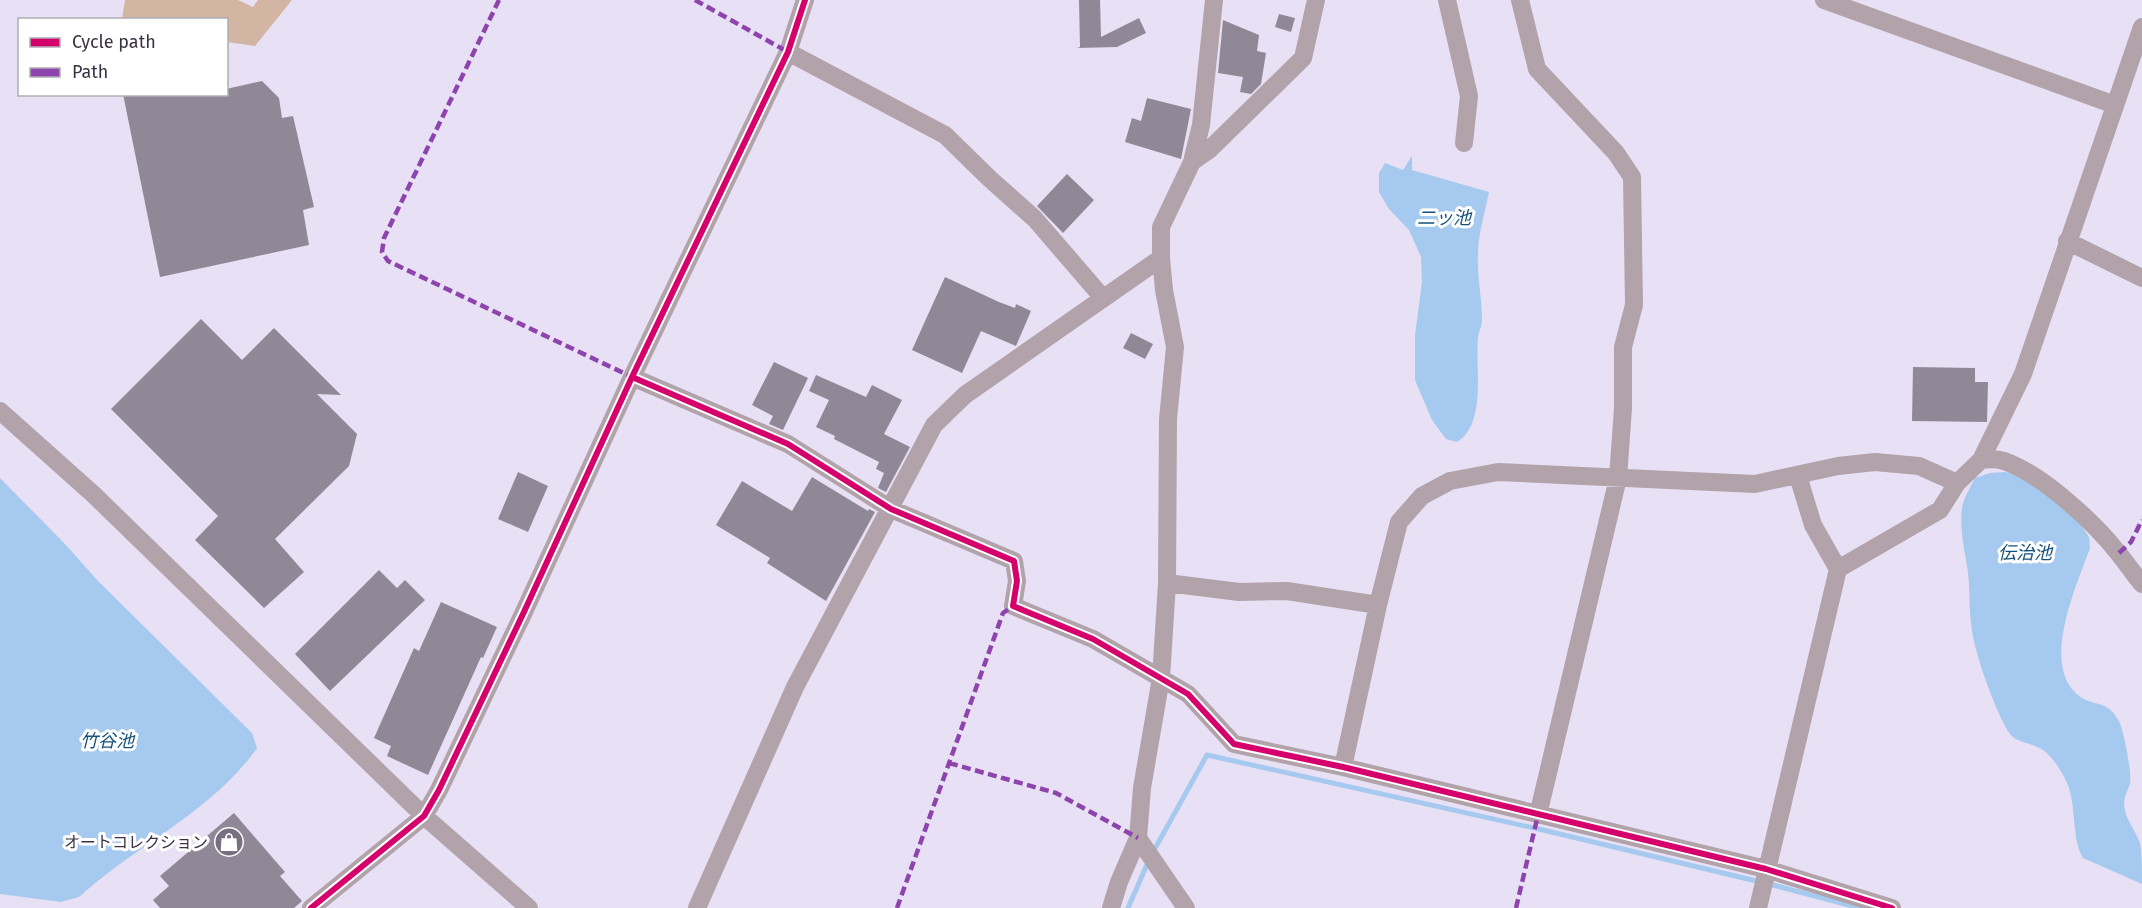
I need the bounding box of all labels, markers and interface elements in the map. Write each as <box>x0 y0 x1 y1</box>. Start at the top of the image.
legend <box>18 18 228 96</box>
text: Cycle path <box>72 31 156 53</box>
text: Path <box>72 61 108 83</box>
water label: 二ッ池 <box>1417 207 1473 229</box>
water label: 伝治池 <box>1998 542 2054 564</box>
water label: 竹谷池 <box>80 730 136 752</box>
shop icon: オートコレクション <box>213 826 245 858</box>
place label: オートコレクション <box>64 833 208 852</box>

